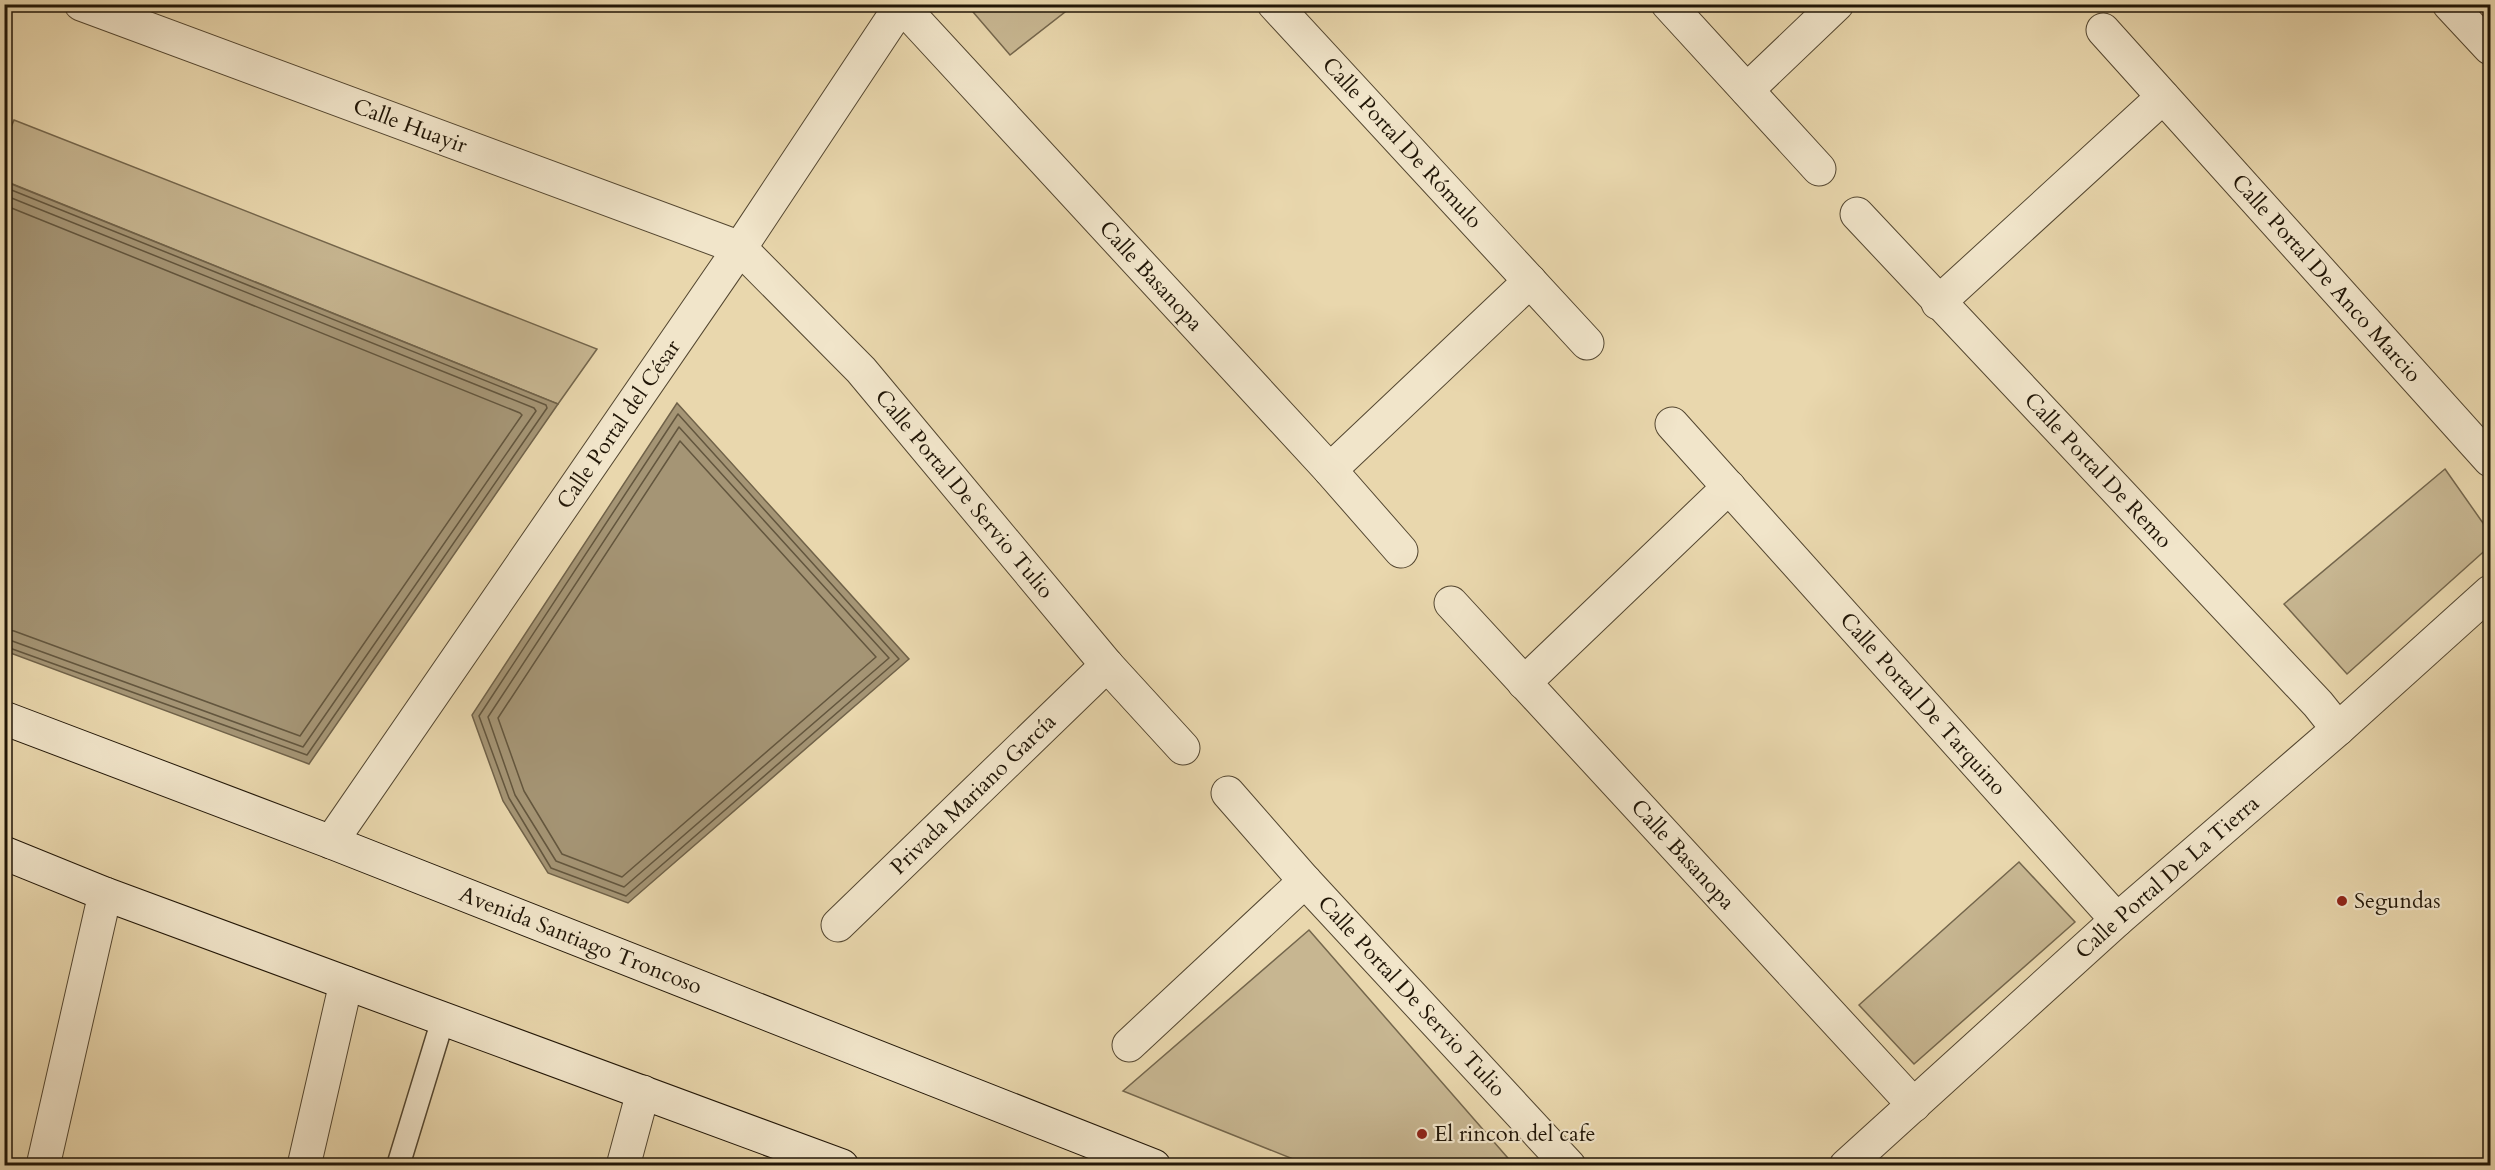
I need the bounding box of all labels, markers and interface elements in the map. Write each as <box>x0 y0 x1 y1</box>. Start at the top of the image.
street label: Calle Portal De Rómulo <box>1315 51 1489 235</box>
street label: Calle Huayir <box>349 91 472 161</box>
street label: Calle Portal De Anco Marcio <box>2225 168 2428 389</box>
street label: Calle Basanopa <box>1092 214 1210 338</box>
street label: Calle Portal del César <box>550 333 688 515</box>
street label: Calle Portal De Servio Tulio <box>868 383 1061 605</box>
street label: Calle Portal De Remo <box>2017 386 2179 555</box>
street label: Calle Portal De Tarquino <box>1833 606 2013 802</box>
street label: Privada Mariano García <box>884 707 1063 882</box>
street label: Calle Portal De La Tierra <box>2069 788 2266 966</box>
street label: Calle Basanopa <box>1624 793 1742 917</box>
street label: Avenida Santiago Troncoso <box>455 879 706 1002</box>
place label: Segundas <box>2354 886 2441 916</box>
street label: Calle Portal De Servio Tulio <box>1311 889 1513 1103</box>
marker: Segundas <box>2335 894 2349 908</box>
place label: El rincon del cafe <box>1434 1119 1596 1149</box>
marker: El rincon del cafe <box>1415 1127 1429 1141</box>

